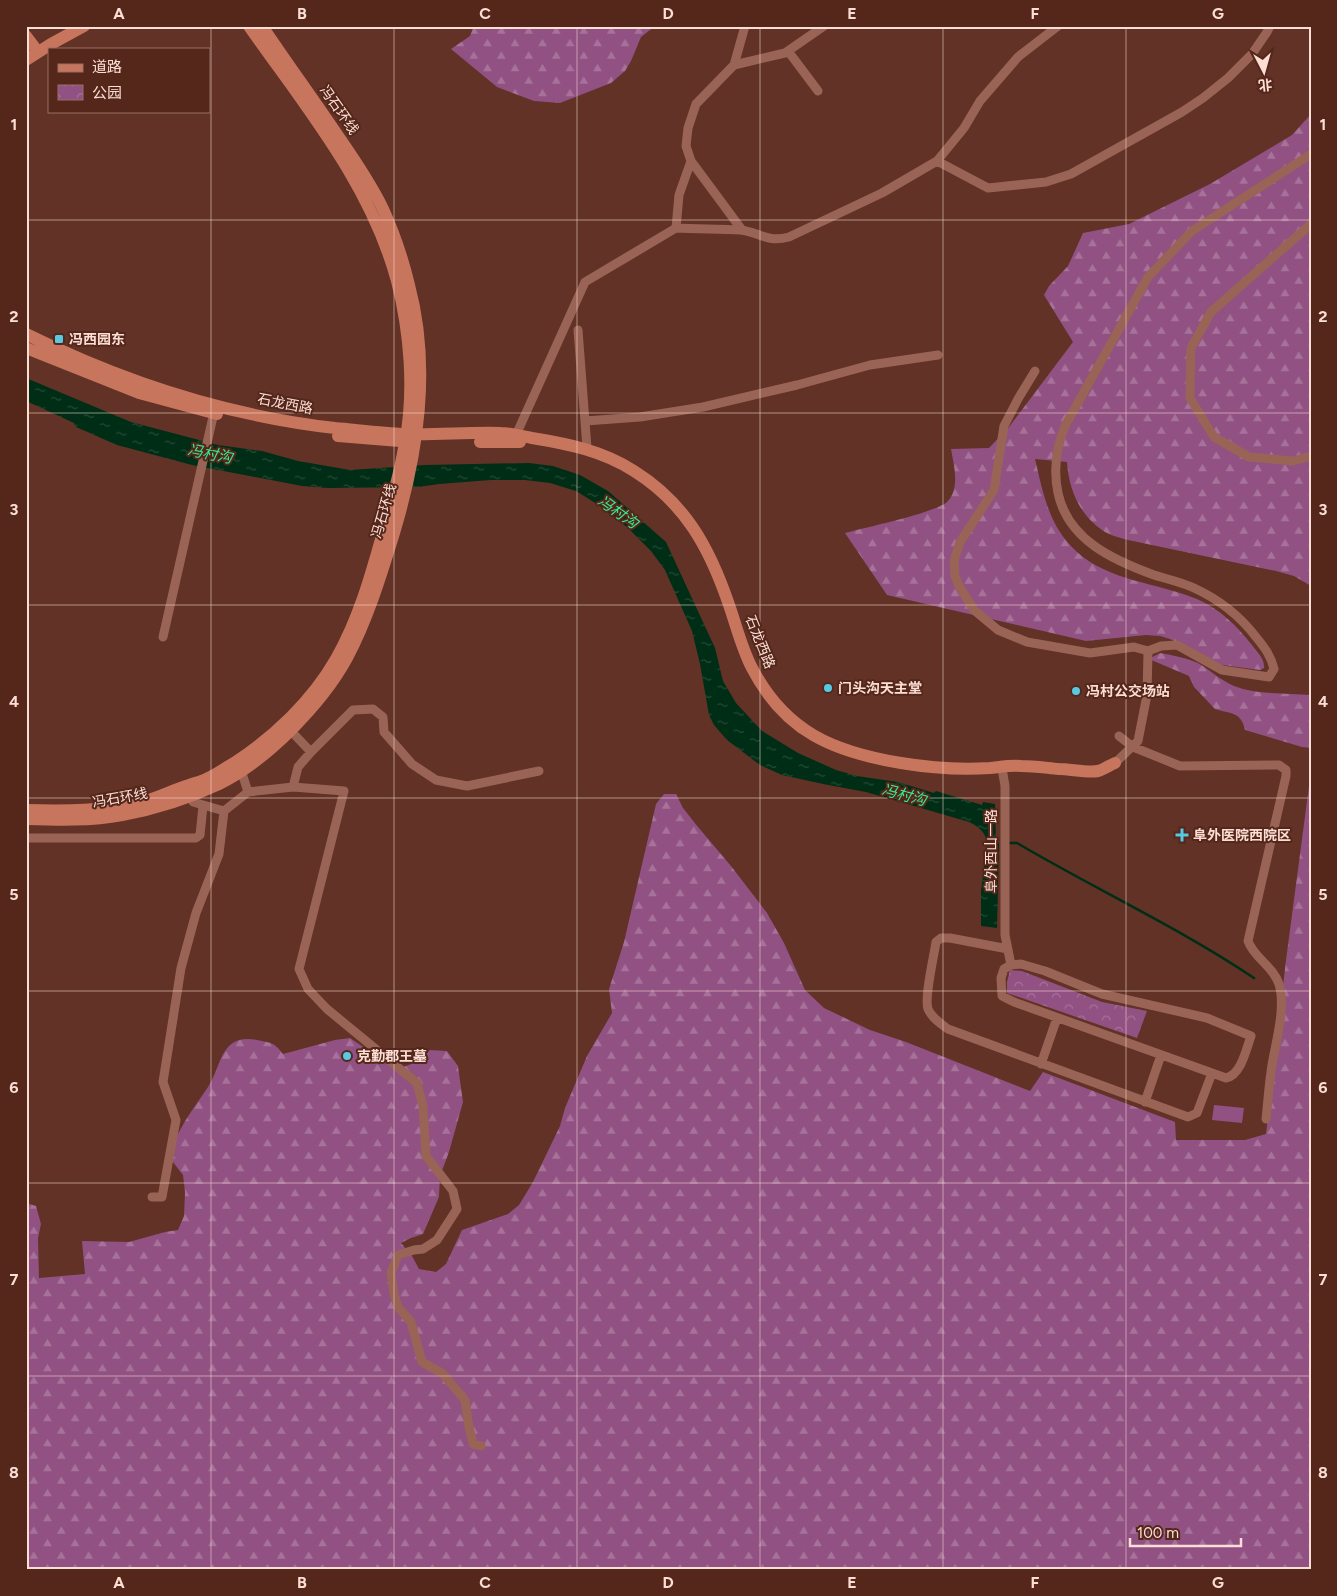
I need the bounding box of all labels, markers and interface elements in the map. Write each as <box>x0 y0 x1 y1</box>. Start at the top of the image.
text: A <box>113 4 125 23</box>
text: B <box>297 4 307 23</box>
text: C <box>479 4 491 23</box>
text: D <box>662 4 674 23</box>
text: E <box>847 4 857 23</box>
text: F <box>1031 4 1040 23</box>
text: G <box>1212 4 1224 23</box>
legend <box>48 48 210 112</box>
north arrow <box>1240 48 1290 98</box>
text: 道路 <box>92 58 122 76</box>
text: 北 <box>1257 75 1273 94</box>
street label: 冯石环线 <box>316 82 362 138</box>
text: 公园 <box>92 84 122 102</box>
text: 1 <box>11 115 17 134</box>
text: 1 <box>1320 115 1326 134</box>
text: 2 <box>9 307 19 326</box>
text: 2 <box>1318 307 1328 326</box>
place label: 冯西园东 <box>69 331 125 348</box>
marker: 冯西园东 <box>53 333 65 345</box>
street label: 石龙西路 <box>256 390 314 418</box>
water label: 冯村沟 <box>186 441 236 468</box>
street label: 冯石环线 <box>368 482 400 540</box>
water label: 冯村沟 <box>594 492 643 533</box>
text: 3 <box>10 500 19 519</box>
text: 3 <box>1319 500 1328 519</box>
street label: 石龙西路 <box>742 613 778 671</box>
place label: 门头沟天主堂 <box>838 680 922 697</box>
marker: 门头沟天主堂 <box>822 682 834 694</box>
place label: 冯村公交场站 <box>1086 683 1170 700</box>
marker: 冯村公交场站 <box>1070 685 1082 697</box>
text: 4 <box>9 692 19 711</box>
text: 4 <box>1318 692 1328 711</box>
water label: 冯村沟 <box>880 780 930 810</box>
street label: 冯石环线 <box>91 785 149 811</box>
street label: 阜外西山一路 <box>983 809 1000 893</box>
place label: 阜外医院西院区 <box>1193 827 1291 844</box>
marker: 阜外医院西院区 <box>1175 828 1189 842</box>
text: 5 <box>9 885 19 904</box>
text: 5 <box>1318 885 1328 904</box>
place label: 克勤郡王墓 <box>357 1048 427 1065</box>
marker: 克勤郡王墓 <box>341 1050 353 1062</box>
text: 6 <box>9 1078 19 1097</box>
text: 6 <box>1318 1078 1328 1097</box>
text: 7 <box>10 1270 19 1289</box>
text: 7 <box>1319 1270 1328 1289</box>
text: 8 <box>9 1463 19 1482</box>
text: 8 <box>1318 1463 1328 1482</box>
scale bar <box>1130 1516 1241 1548</box>
text: 100 m <box>1137 1524 1179 1542</box>
text: A <box>113 1573 125 1592</box>
text: B <box>297 1573 307 1592</box>
text: C <box>479 1573 491 1592</box>
text: D <box>662 1573 674 1592</box>
text: E <box>847 1573 857 1592</box>
text: F <box>1031 1573 1040 1592</box>
text: G <box>1212 1573 1224 1592</box>

